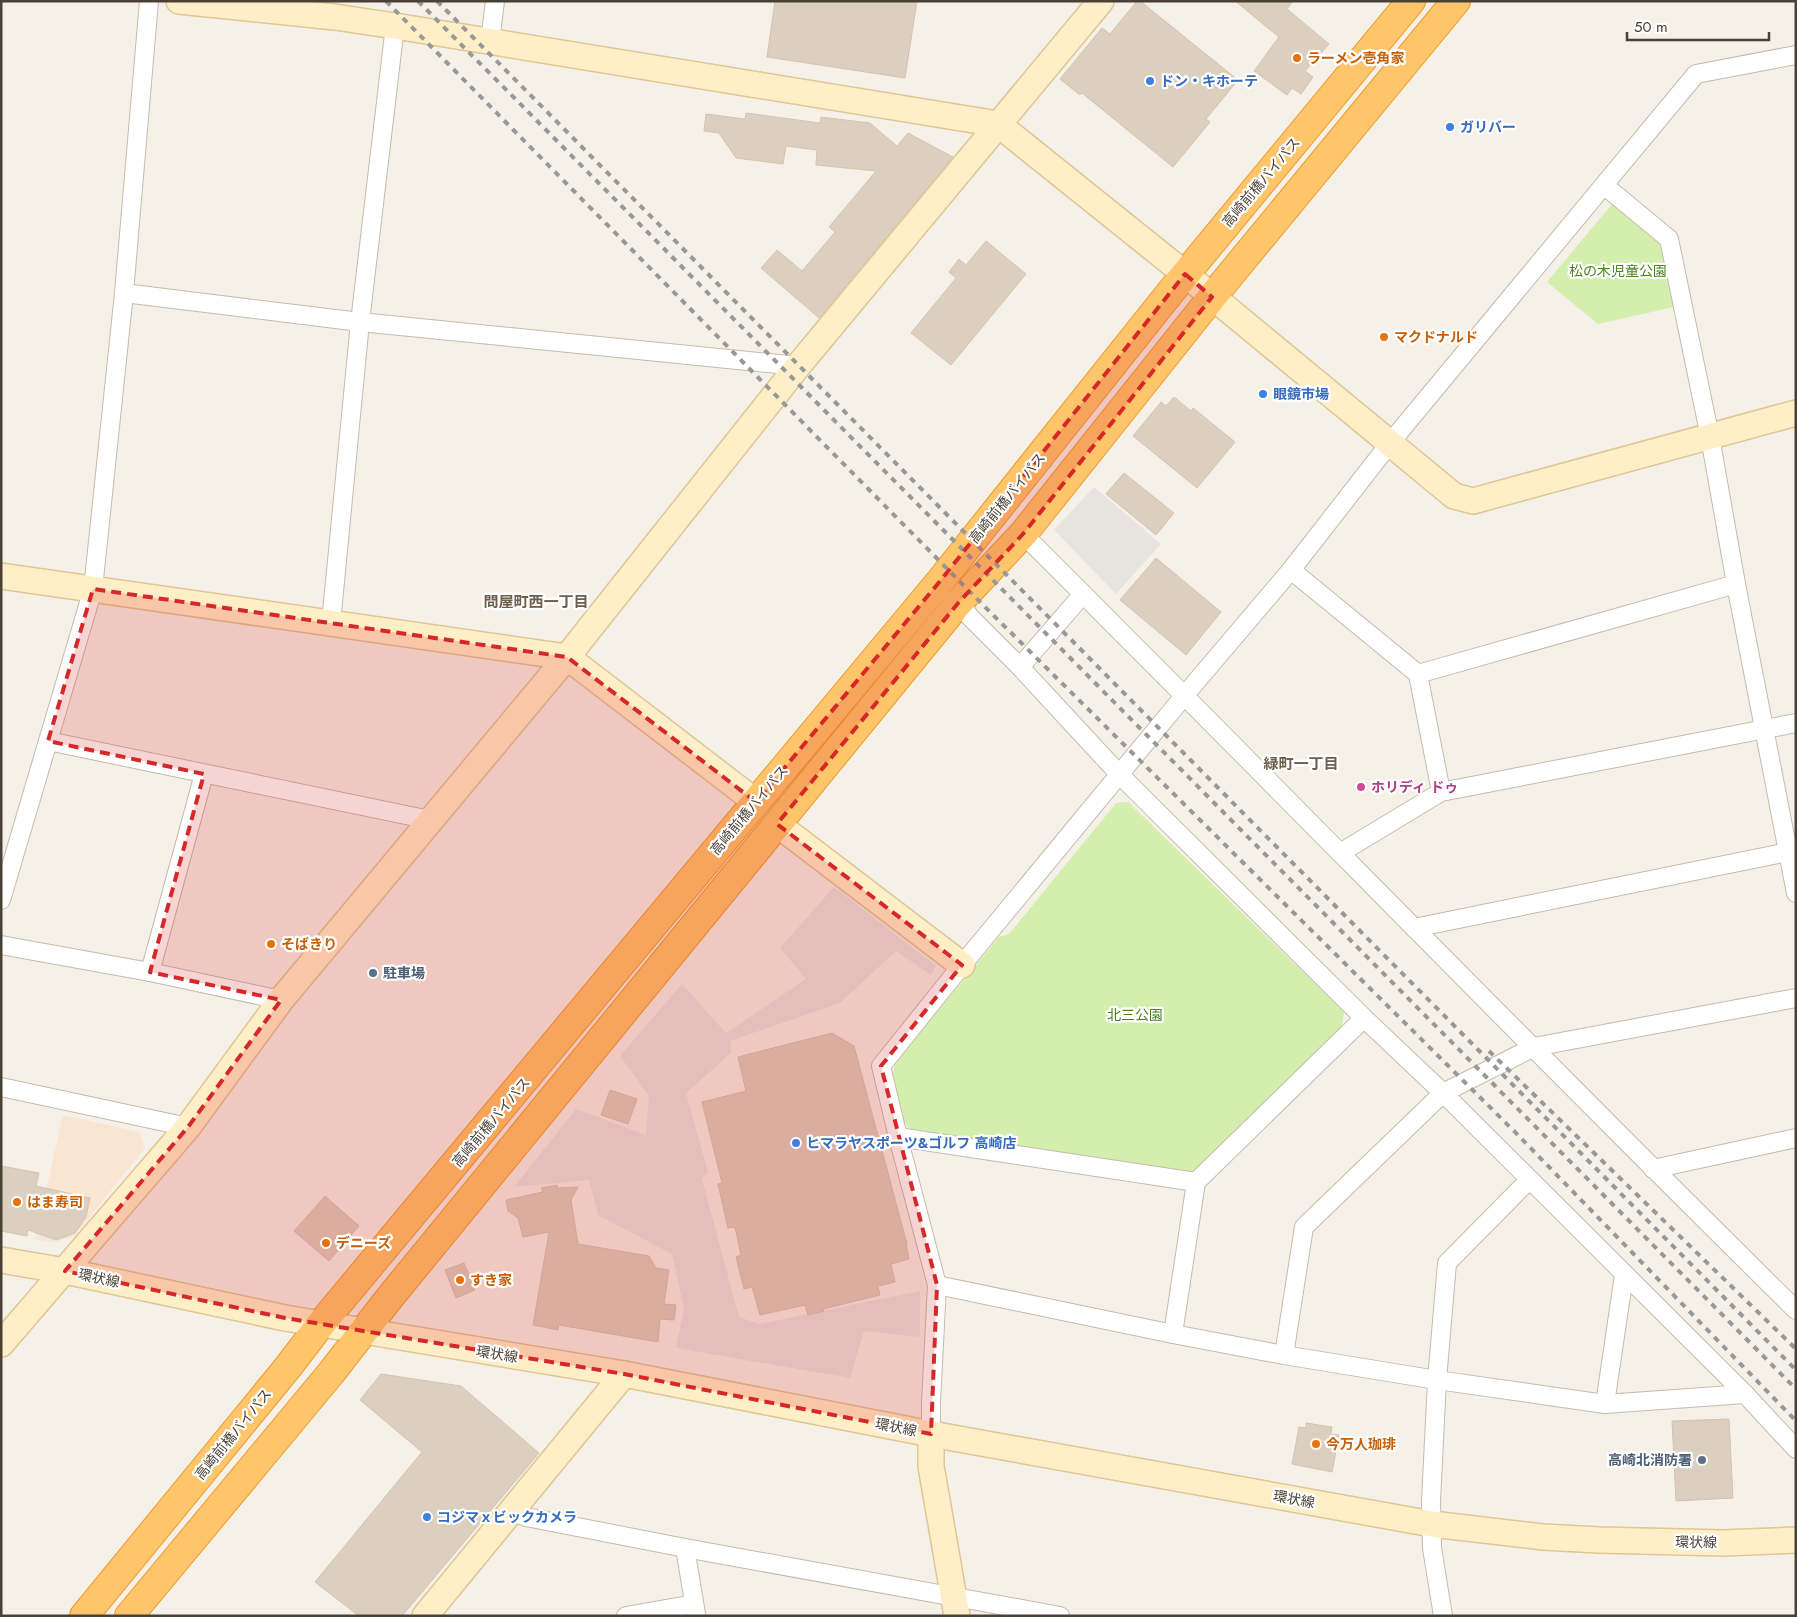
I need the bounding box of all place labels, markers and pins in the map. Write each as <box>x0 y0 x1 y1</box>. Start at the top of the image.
place label: ラーメン壱角家 <box>1307 48 1404 68</box>
marker: ラーメン壱角家 <box>1291 52 1303 64</box>
place label: ドン・キホーテ <box>1160 71 1258 91</box>
marker: ドン・キホーテ <box>1144 75 1156 87</box>
place label: ガリバー <box>1460 117 1516 137</box>
marker: ガリバー <box>1444 121 1456 133</box>
place label: マクドナルド <box>1394 327 1478 347</box>
marker: マクドナルド <box>1378 331 1390 343</box>
place label: 眼鏡市場 <box>1273 384 1329 404</box>
marker: 眼鏡市場 <box>1257 388 1269 400</box>
place label: ホリディ ドゥ <box>1371 777 1458 797</box>
marker: ホリディ ドゥ <box>1355 781 1367 793</box>
place label: そばきり <box>281 934 337 954</box>
marker: そばきり <box>265 938 277 950</box>
place label: 駐車場 <box>383 963 425 983</box>
marker: 駐車場 <box>367 967 379 979</box>
place label: ヒマラヤスポーツ&ゴルフ 高崎店 <box>806 1133 1016 1153</box>
marker: ヒマラヤスポーツ&ゴルフ 高崎店 <box>790 1137 802 1149</box>
place label: はま寿司 <box>27 1192 83 1212</box>
marker: はま寿司 <box>11 1196 23 1208</box>
place label: デニーズ <box>336 1233 391 1253</box>
marker: デニーズ <box>320 1237 332 1249</box>
place label: すき家 <box>470 1270 512 1290</box>
marker: すき家 <box>454 1274 466 1286</box>
place label: 今万人珈琲 <box>1326 1434 1396 1454</box>
marker: 今万人珈琲 <box>1310 1438 1322 1450</box>
place label: 高崎北消防署 <box>1608 1450 1692 1470</box>
marker: 高崎北消防署 <box>1696 1454 1708 1466</box>
place label: コジマｘビックカメラ <box>437 1507 577 1527</box>
marker: コジマｘビックカメラ <box>421 1511 433 1523</box>

